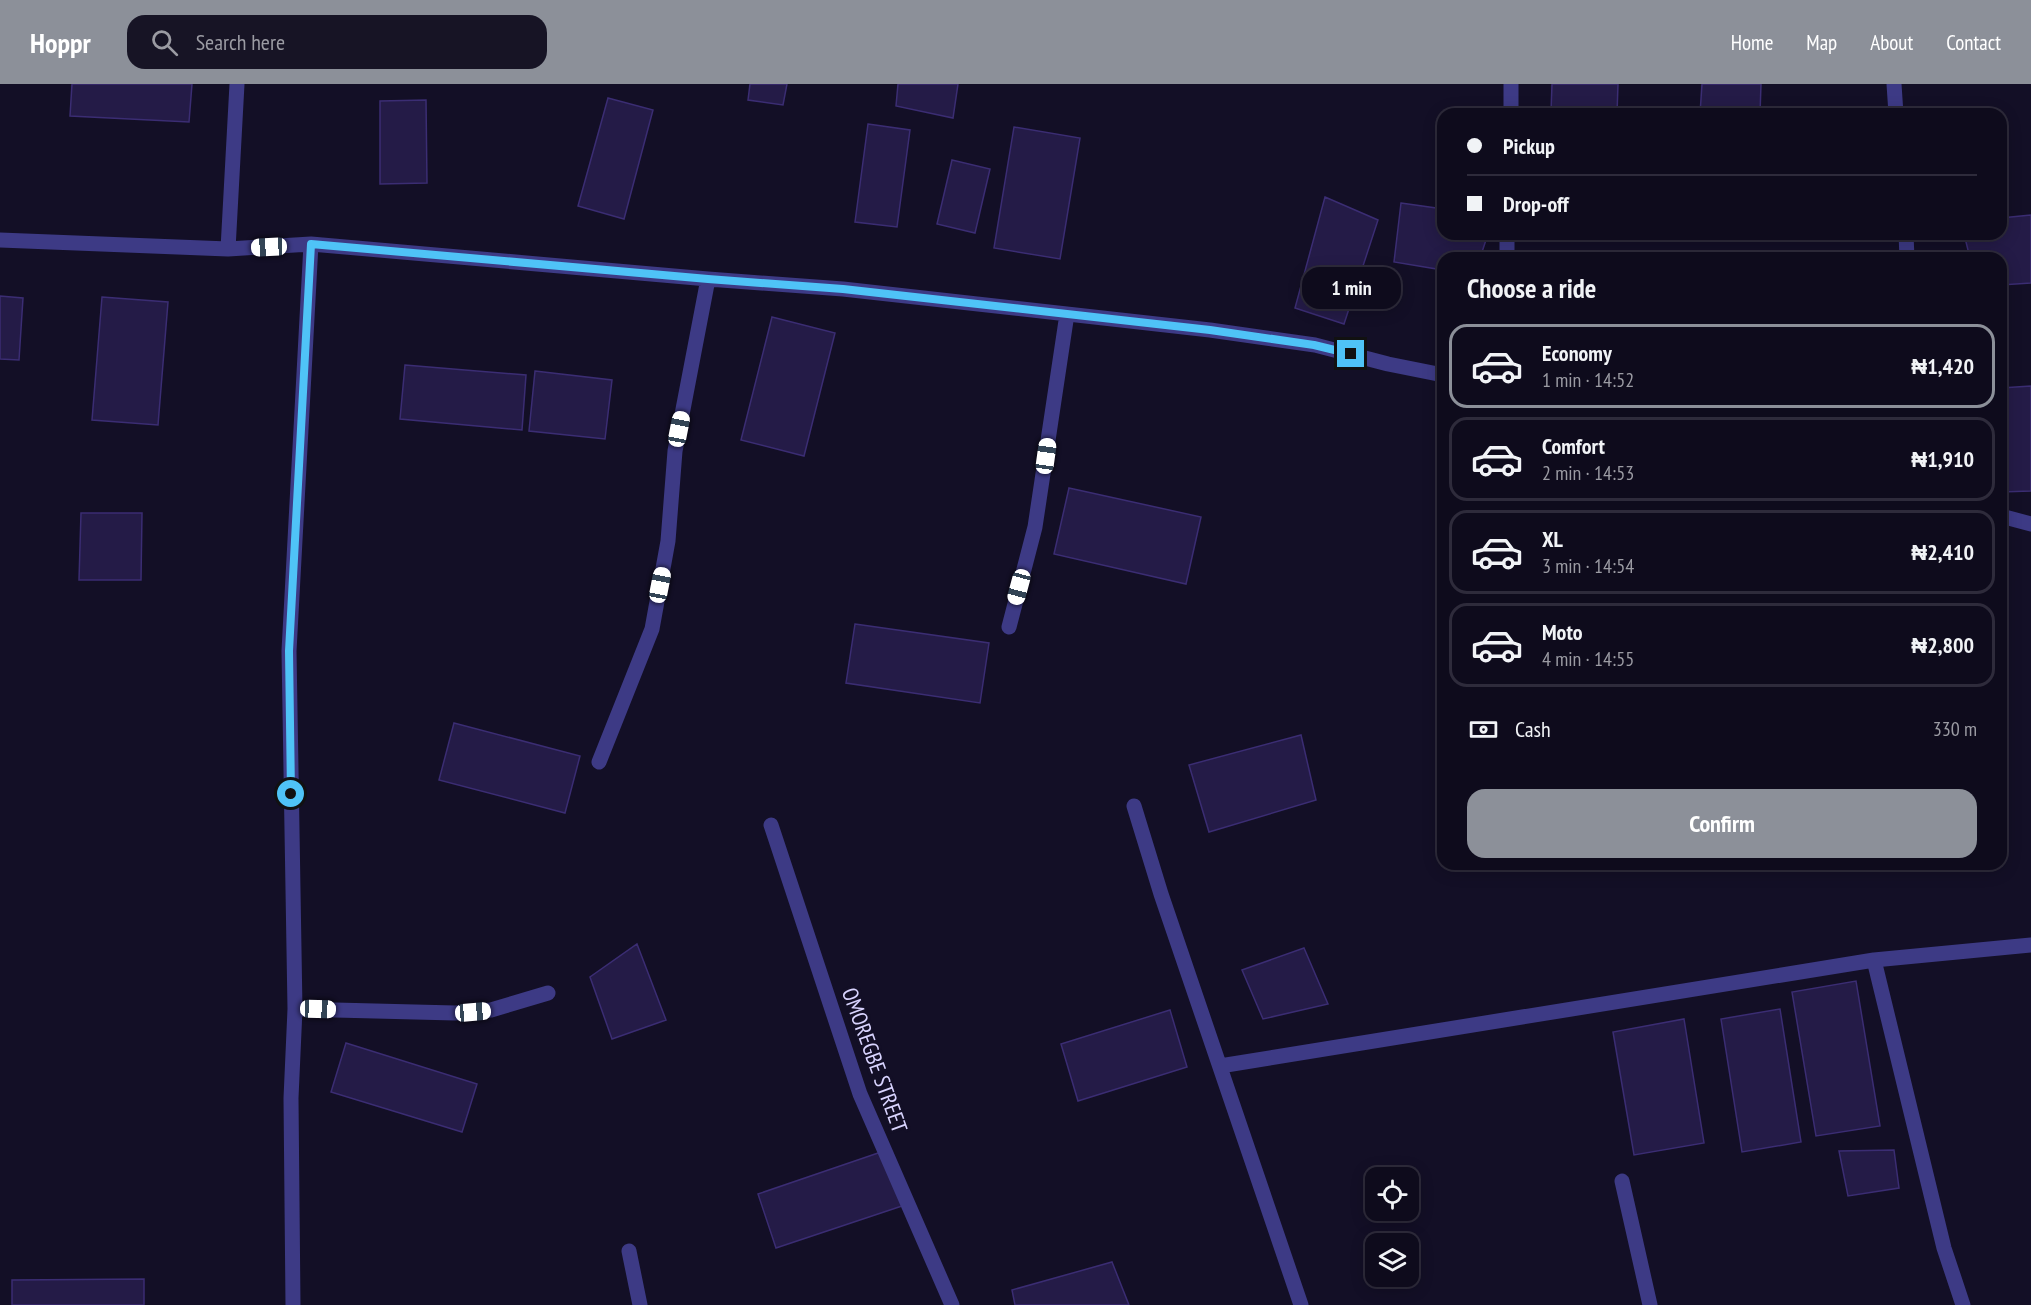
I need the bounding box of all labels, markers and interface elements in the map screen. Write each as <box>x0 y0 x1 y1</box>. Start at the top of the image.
search box <box>127 15 547 69</box>
text: Hoppr <box>30 24 91 61</box>
icon: search <box>148 26 181 59</box>
text: Search here <box>196 28 285 56</box>
text: Home <box>1731 29 1773 56</box>
text: Map <box>1806 29 1837 56</box>
text: About <box>1870 29 1913 56</box>
text: Contact <box>1946 29 2001 56</box>
text: Pickup <box>1503 132 1555 160</box>
text: Drop-off <box>1503 190 1569 218</box>
car <box>251 237 287 257</box>
callout: 1 min <box>1302 267 1400 309</box>
text: Choose a ride <box>1467 271 1596 305</box>
text: 1 min <box>1331 275 1372 301</box>
icon: car <box>1470 339 1524 393</box>
text: Economy <box>1542 339 1612 367</box>
route end <box>1337 340 1364 367</box>
text: ₦1,420 <box>1911 352 1974 380</box>
text: 1 min · 14:52 <box>1542 367 1634 393</box>
car <box>667 410 691 448</box>
icon: car <box>1470 432 1524 486</box>
text: Comfort <box>1542 432 1605 460</box>
car <box>1035 437 1057 475</box>
text: ₦1,910 <box>1911 445 1974 473</box>
text: 2 min · 14:53 <box>1542 460 1634 486</box>
icon: car <box>1470 525 1524 579</box>
text: XL <box>1542 525 1563 553</box>
text: ₦2,410 <box>1911 538 1974 566</box>
text: 3 min · 14:54 <box>1542 553 1634 579</box>
car <box>648 566 672 604</box>
car <box>1006 567 1032 607</box>
icon: car <box>1470 618 1524 672</box>
text: Moto <box>1542 618 1583 646</box>
text: ₦2,800 <box>1911 631 1974 659</box>
text: 4 min · 14:55 <box>1542 646 1634 672</box>
icon: cash <box>1467 713 1500 746</box>
text: Cash <box>1515 715 1551 743</box>
text: 330 m <box>1933 716 1977 742</box>
route start <box>277 780 304 807</box>
button: Confirm <box>1467 789 1977 858</box>
street label: OMOREGBE STREET <box>836 984 914 1136</box>
car <box>300 999 336 1019</box>
car <box>454 1001 492 1023</box>
map controls <box>1365 1167 1419 1287</box>
button: locate <box>1365 1167 1419 1221</box>
button: layers <box>1365 1233 1419 1287</box>

